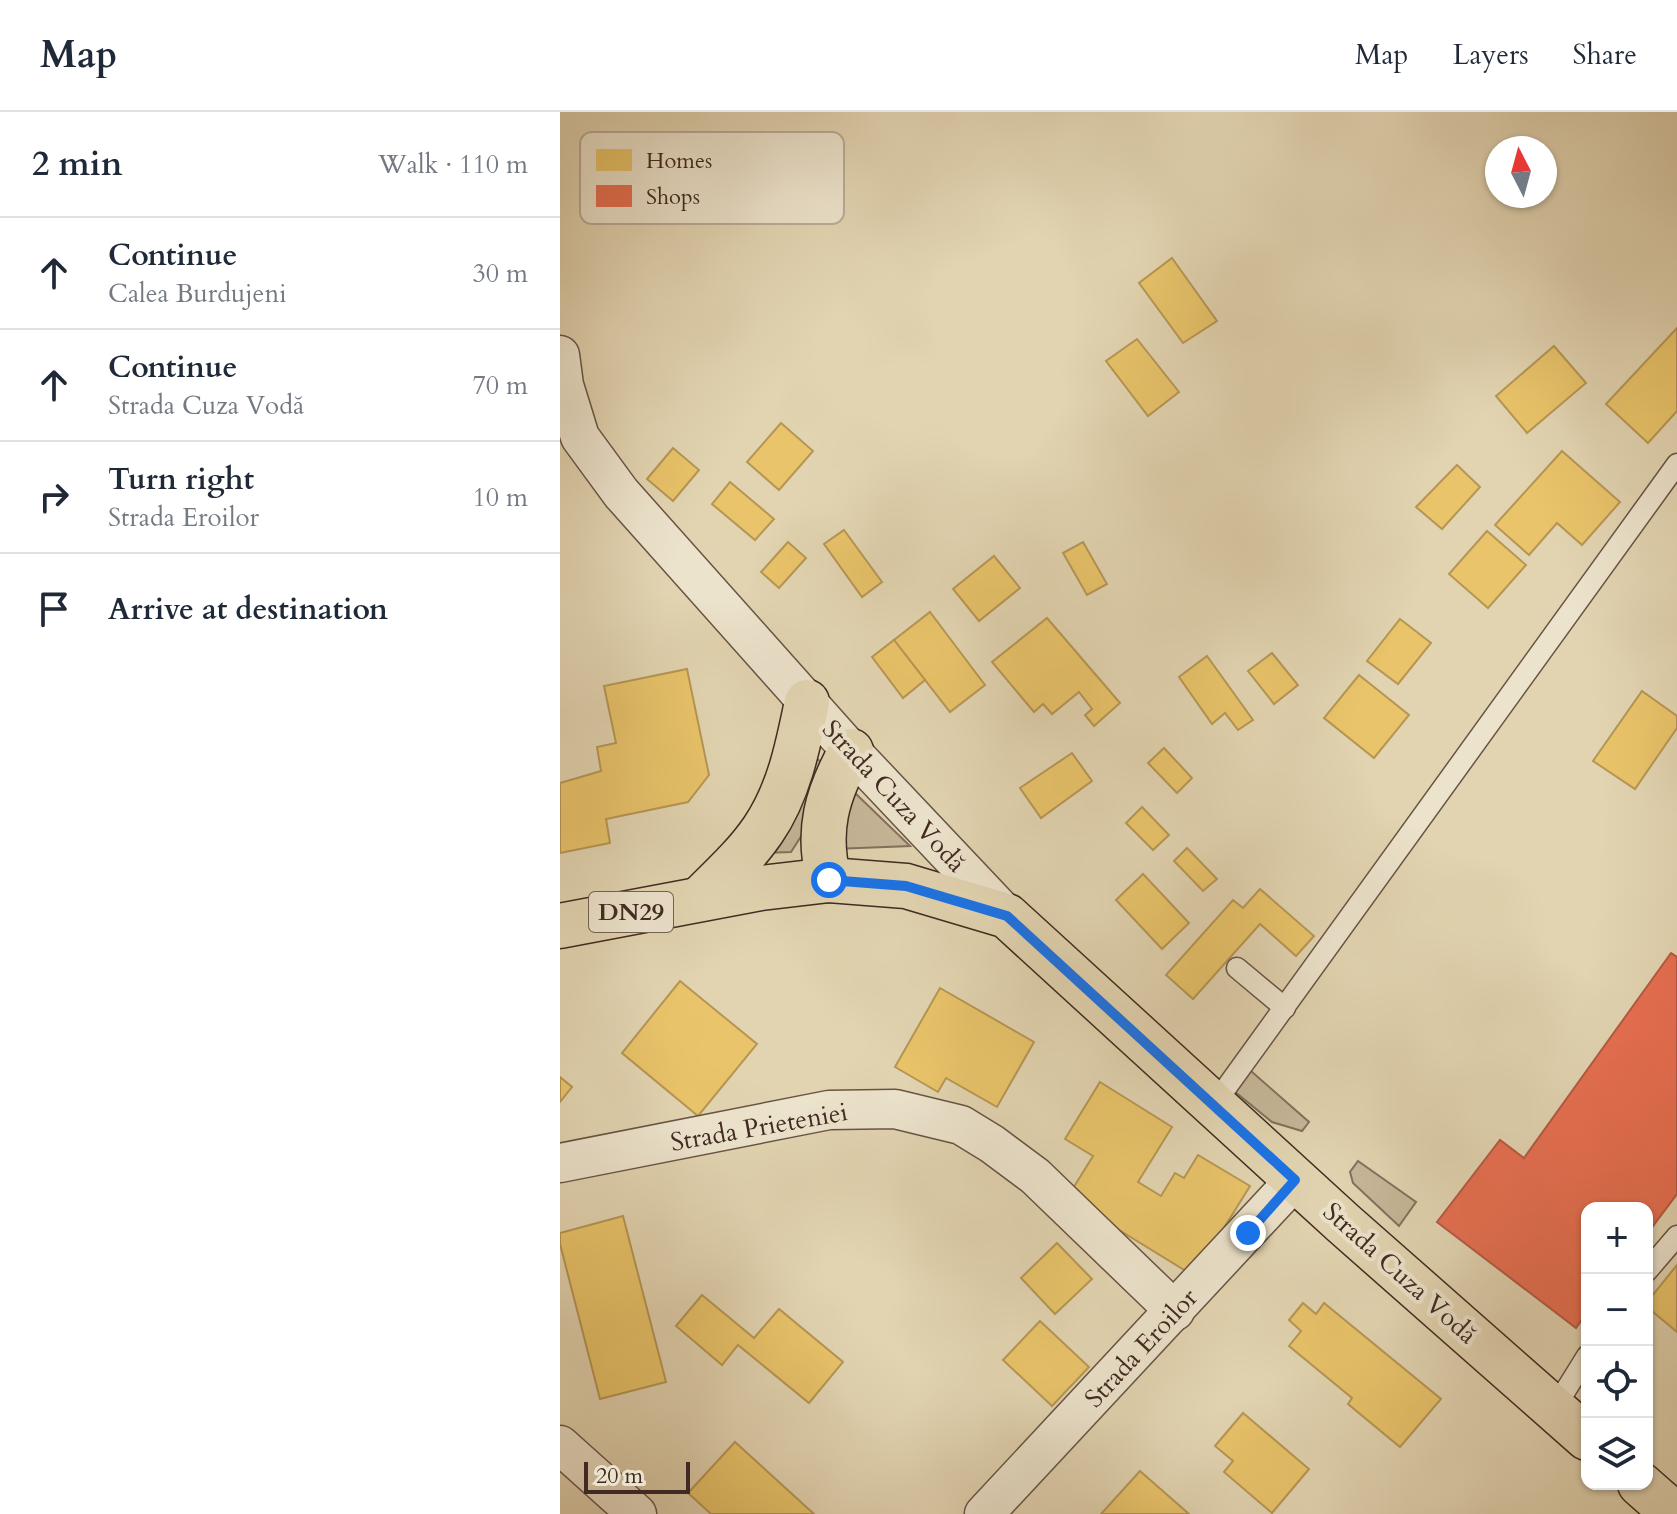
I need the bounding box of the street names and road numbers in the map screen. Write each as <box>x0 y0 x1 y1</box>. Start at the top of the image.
street label: Strada Cuza Vodă <box>814 712 974 880</box>
road number: DN29 <box>589 892 673 932</box>
street label: Strada Prieteniei <box>668 1094 850 1160</box>
street label: Strada Cuza Vodă <box>1315 1194 1485 1352</box>
street label: Strada Eroilor <box>1077 1280 1206 1415</box>

